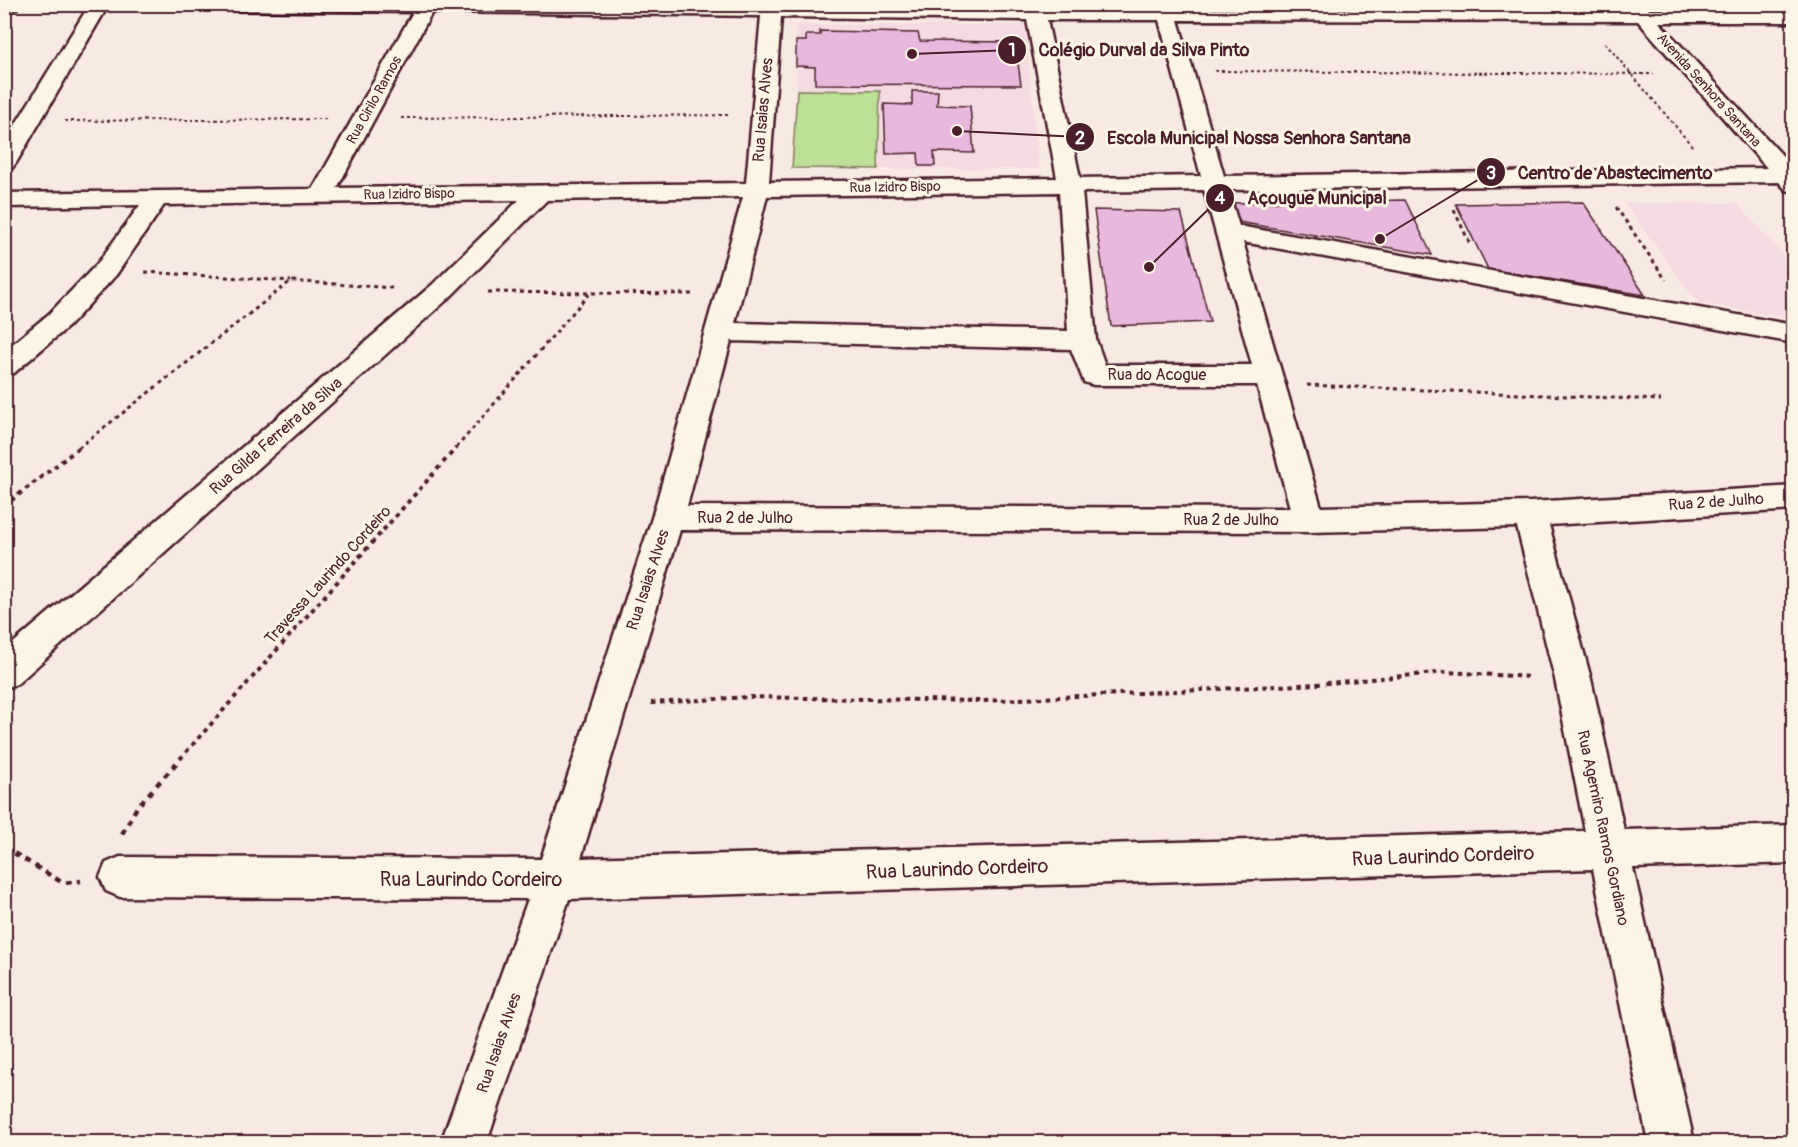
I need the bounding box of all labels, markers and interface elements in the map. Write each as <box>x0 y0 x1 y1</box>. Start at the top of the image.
street label: Avenida Senhora Santana <box>1653 29 1765 151</box>
callout: Colégio Durval da Silva Pinto <box>997 32 1262 68</box>
text: 1 <box>1008 39 1016 62</box>
text: Colégio Durval da Silva Pinto <box>1039 39 1250 62</box>
street label: Rua Cirilo Ramos <box>343 52 406 147</box>
street label: Rua Isaias Alves <box>748 57 778 163</box>
callout: Escola Municipal Nossa Senhora Santana <box>1065 119 1423 155</box>
text: 2 <box>1075 127 1085 150</box>
text: Escola Municipal Nossa Senhora Santana <box>1107 127 1412 150</box>
callout: Centro de Abastecimento <box>1476 154 1724 190</box>
text: 3 <box>1486 162 1496 185</box>
text: Centro de Abastecimento <box>1518 162 1713 185</box>
street label: Rua Izidro Bispo <box>849 178 941 196</box>
callout: Açougue Municipal <box>1205 180 1399 216</box>
street label: Rua Izidro Bispo <box>363 185 455 203</box>
text: 4 <box>1215 187 1226 210</box>
text: Açougue Municipal <box>1247 187 1387 210</box>
street label: Rua do Acogue <box>1108 365 1207 385</box>
street label: Rua Gilda Ferreira da Silva <box>206 373 346 499</box>
street label: Rua 2 de Julho <box>1668 489 1765 515</box>
street label: Travessa Laurindo Cordeiro <box>260 501 396 648</box>
street label: Rua 2 de Julho <box>697 508 793 528</box>
street label: Rua 2 de Julho <box>1183 510 1279 530</box>
street label: Rua Isaias Alves <box>622 527 674 633</box>
street label: Rua Agemiro Ramos Gordiano <box>1573 728 1634 928</box>
street label: Rua Laurindo Cordeiro <box>1351 840 1535 872</box>
street label: Rua Laurindo Cordeiro <box>865 853 1049 885</box>
street label: Rua Laurindo Cordeiro <box>380 867 563 892</box>
street label: Rua Isaias Alves <box>473 990 525 1096</box>

